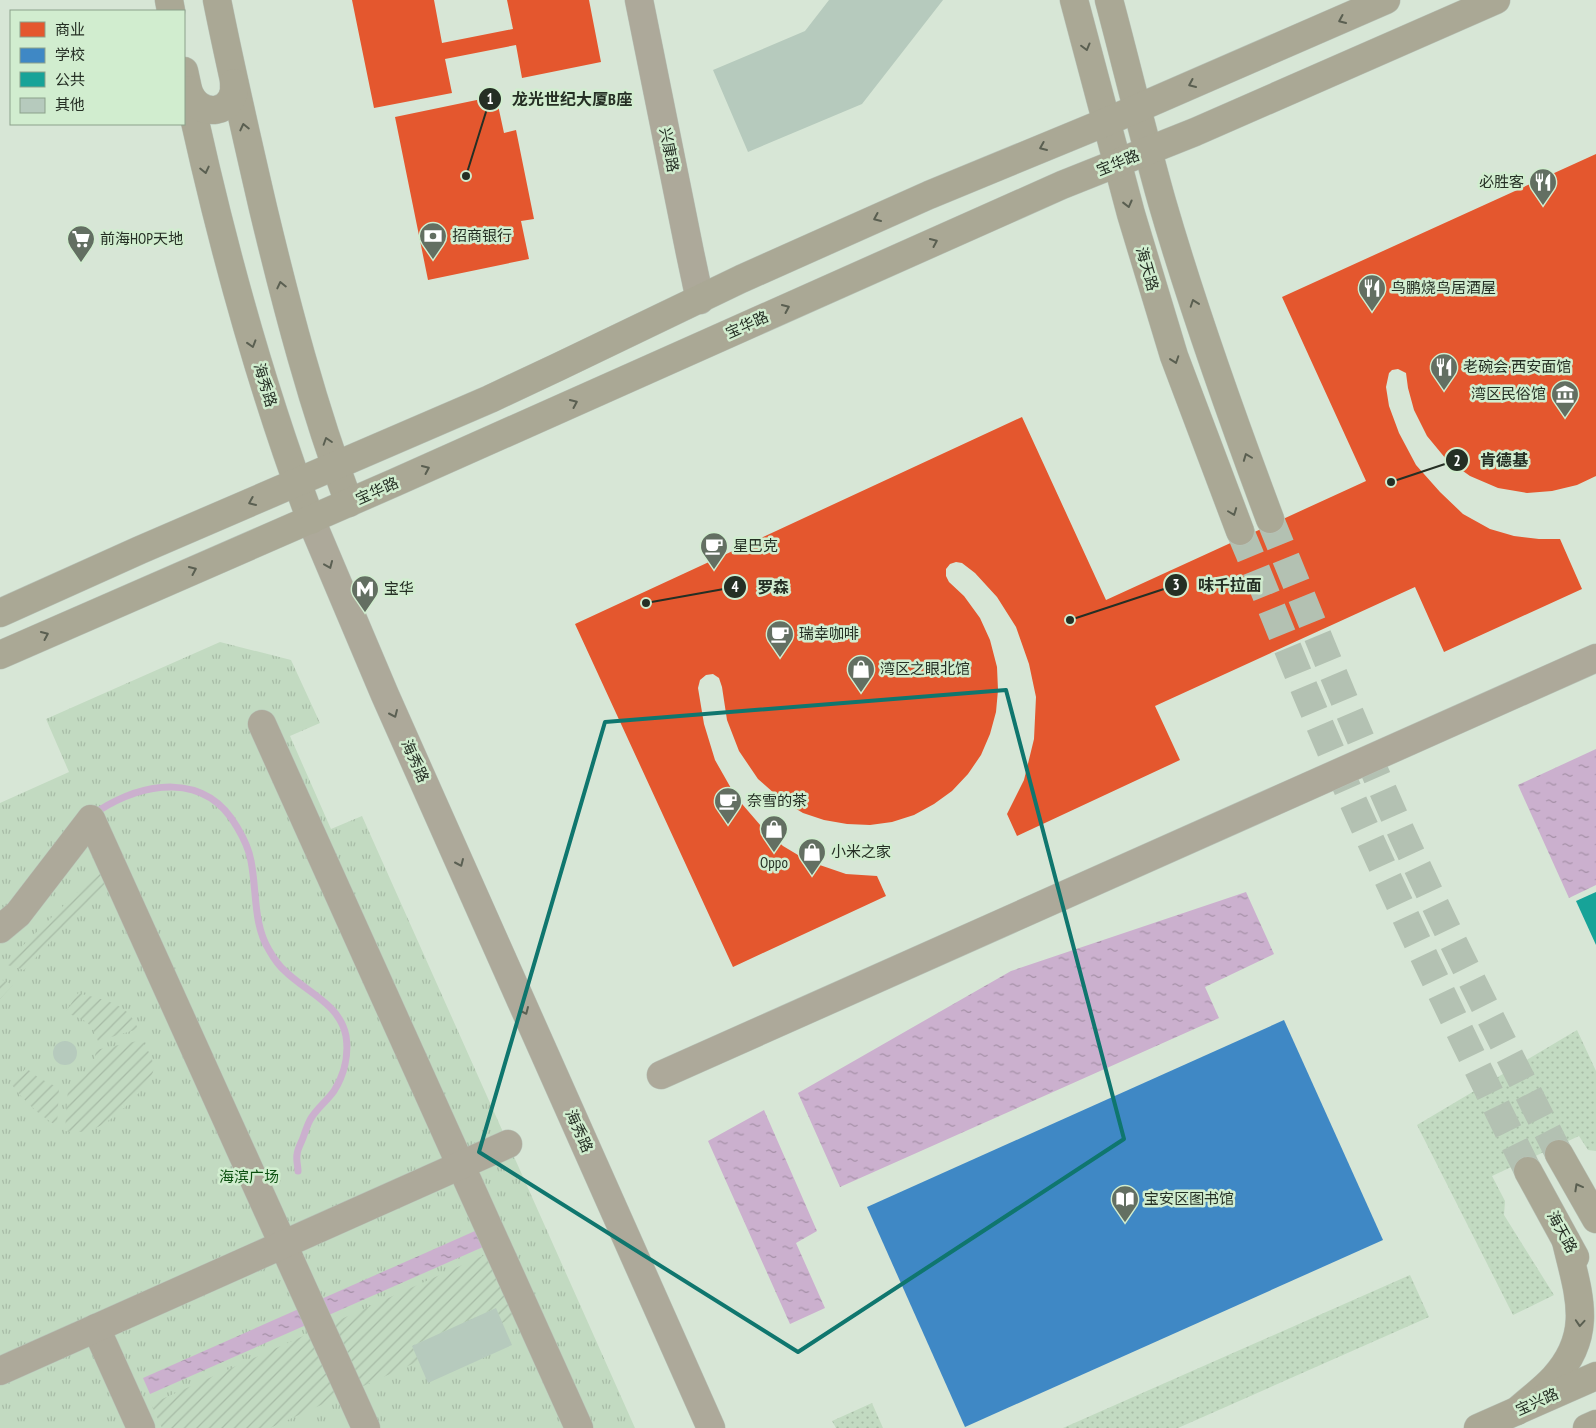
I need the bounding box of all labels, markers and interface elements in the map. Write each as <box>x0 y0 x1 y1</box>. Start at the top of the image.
legend <box>10 10 185 125</box>
one-way arrow <box>1338 13 1347 24</box>
text: 商业 <box>55 20 85 39</box>
one-way arrow <box>1080 43 1090 51</box>
text: 学校 <box>55 45 85 64</box>
text: 公共 <box>55 70 85 89</box>
one-way arrow <box>1188 78 1197 89</box>
callout: 龙光世纪大厦B座 <box>477 83 642 114</box>
text: 1 <box>486 89 494 108</box>
text: 龙光世纪大厦B座 <box>512 89 632 109</box>
text: 其他 <box>55 95 85 114</box>
one-way arrow <box>239 122 250 131</box>
street label: 兴康路 <box>656 126 683 174</box>
one-way arrow <box>1039 141 1048 152</box>
street label: 宝华路 <box>1093 145 1142 180</box>
one-way arrow <box>200 165 210 174</box>
restaurant icon: 必胜客 <box>1528 167 1558 206</box>
place label: 必胜客 <box>1479 172 1524 191</box>
one-way arrow <box>1122 200 1133 209</box>
one-way arrow <box>873 212 882 223</box>
bank icon: 招商银行 <box>418 221 448 260</box>
supermarket icon: 前海HOP天地 <box>66 224 96 263</box>
place label: 招商银行 <box>452 226 512 245</box>
place label: 前海HOP天地 <box>100 229 183 248</box>
one-way arrow <box>929 237 938 248</box>
street label: 海天路 <box>1132 245 1163 293</box>
restaurant icon: 鸟鹏烧鸟居酒屋 <box>1357 273 1387 312</box>
place label: 鸟鹏烧鸟居酒屋 <box>1391 278 1496 297</box>
one-way arrow <box>276 280 287 289</box>
one-way arrow <box>1190 299 1200 308</box>
one-way arrow <box>781 303 790 314</box>
street label: 宝华路 <box>722 307 771 342</box>
one-way arrow <box>247 339 257 347</box>
restaurant icon: 老碗会·西安面馆 <box>1429 352 1459 391</box>
one-way arrow <box>1169 355 1179 363</box>
place label: 老碗会·西安面馆 <box>1463 357 1571 376</box>
street label: 海秀路 <box>250 361 281 409</box>
museum icon: 湾区民俗馆 <box>1550 379 1580 418</box>
place label: 湾区民俗馆 <box>1471 384 1546 403</box>
one-way arrow <box>569 398 578 409</box>
one-way arrow <box>323 437 333 445</box>
callout: 肯德基 <box>1445 445 1538 476</box>
text: 肯德基 <box>1480 450 1529 470</box>
text: 2 <box>1453 451 1461 470</box>
one-way arrow <box>1243 453 1253 462</box>
one-way arrow <box>421 465 430 476</box>
street label: 宝华路 <box>352 473 401 508</box>
one-way arrow <box>248 496 257 507</box>
one-way arrow <box>1227 507 1237 515</box>
cafe icon: 星巴克 <box>699 531 729 570</box>
place label: 星巴克 <box>733 536 778 555</box>
one-way arrow <box>323 560 334 569</box>
one-way arrow <box>188 566 197 576</box>
callout: 味千拉面 <box>1163 570 1272 601</box>
callout: 罗森 <box>722 572 799 603</box>
metro station icon: 宝华 <box>350 574 380 613</box>
text: 3 <box>1172 575 1180 594</box>
text: 味千拉面 <box>1198 575 1262 595</box>
text: 4 <box>731 577 739 596</box>
text: 罗森 <box>757 577 789 597</box>
place label: 宝华 <box>384 579 414 598</box>
cafe icon: 瑞幸咖啡 <box>765 619 795 658</box>
place label: 瑞幸咖啡 <box>799 624 859 643</box>
one-way arrow <box>40 631 49 642</box>
shop icon: 湾区之眼北馆 <box>846 654 876 693</box>
place label: 湾区之眼北馆 <box>880 659 970 678</box>
one-way arrow <box>387 709 398 718</box>
street label: 海秀路 <box>398 736 433 785</box>
cafe icon: 奈雪的茶 <box>713 786 743 825</box>
place label: 奈雪的茶 <box>747 791 807 810</box>
shop icon: Oppo <box>759 814 789 853</box>
shop icon: 小米之家 <box>797 837 827 876</box>
place label: 小米之家 <box>831 842 891 861</box>
place label: Oppo <box>760 853 788 872</box>
one-way arrow <box>453 858 464 867</box>
one-way arrow <box>519 1006 530 1015</box>
street label: 海秀路 <box>562 1106 597 1155</box>
park label: 海滨广场 <box>219 1167 279 1186</box>
one-way arrow <box>1574 1183 1584 1192</box>
library icon: 宝安区图书馆 <box>1110 1184 1140 1223</box>
place label: 宝安区图书馆 <box>1144 1189 1234 1208</box>
street label: 海天路 <box>1543 1207 1582 1256</box>
one-way arrow <box>1574 1320 1585 1328</box>
street label: 宝兴路 <box>1512 1384 1561 1419</box>

